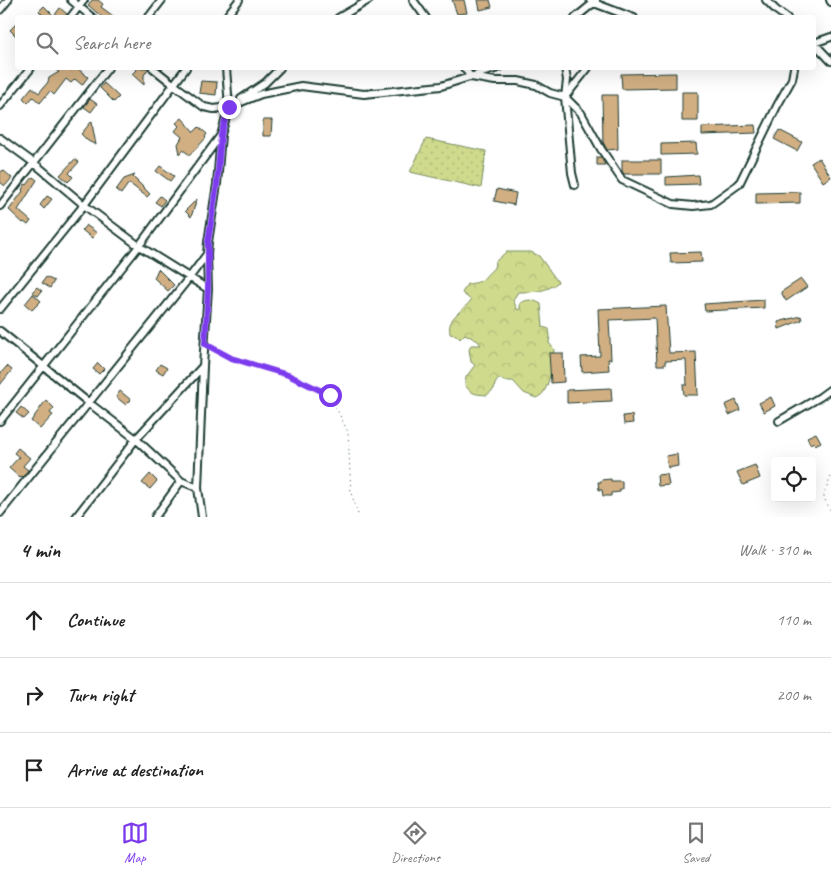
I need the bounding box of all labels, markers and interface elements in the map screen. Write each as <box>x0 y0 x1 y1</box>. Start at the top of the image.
search box <box>15 15 816 70</box>
icon: search <box>33 29 61 57</box>
text: Search here <box>73 31 150 55</box>
route end <box>218 96 241 119</box>
route start <box>319 384 342 407</box>
map controls <box>771 457 816 502</box>
button: locate <box>771 457 816 502</box>
text: 4 min <box>20 537 60 563</box>
text: Walk · 310 m <box>739 540 811 560</box>
icon: ahead <box>20 606 48 634</box>
text: Continue <box>67 608 124 632</box>
text: 110 m <box>777 610 811 630</box>
icon: right <box>20 681 48 709</box>
text: Turn right <box>67 683 134 707</box>
text: 200 m <box>777 685 811 705</box>
icon: arrive <box>20 756 48 784</box>
text: Arrive at destination <box>67 758 203 782</box>
tab: Map <box>121 819 149 866</box>
tab: Directions <box>391 819 440 866</box>
tab: Saved <box>682 819 710 866</box>

